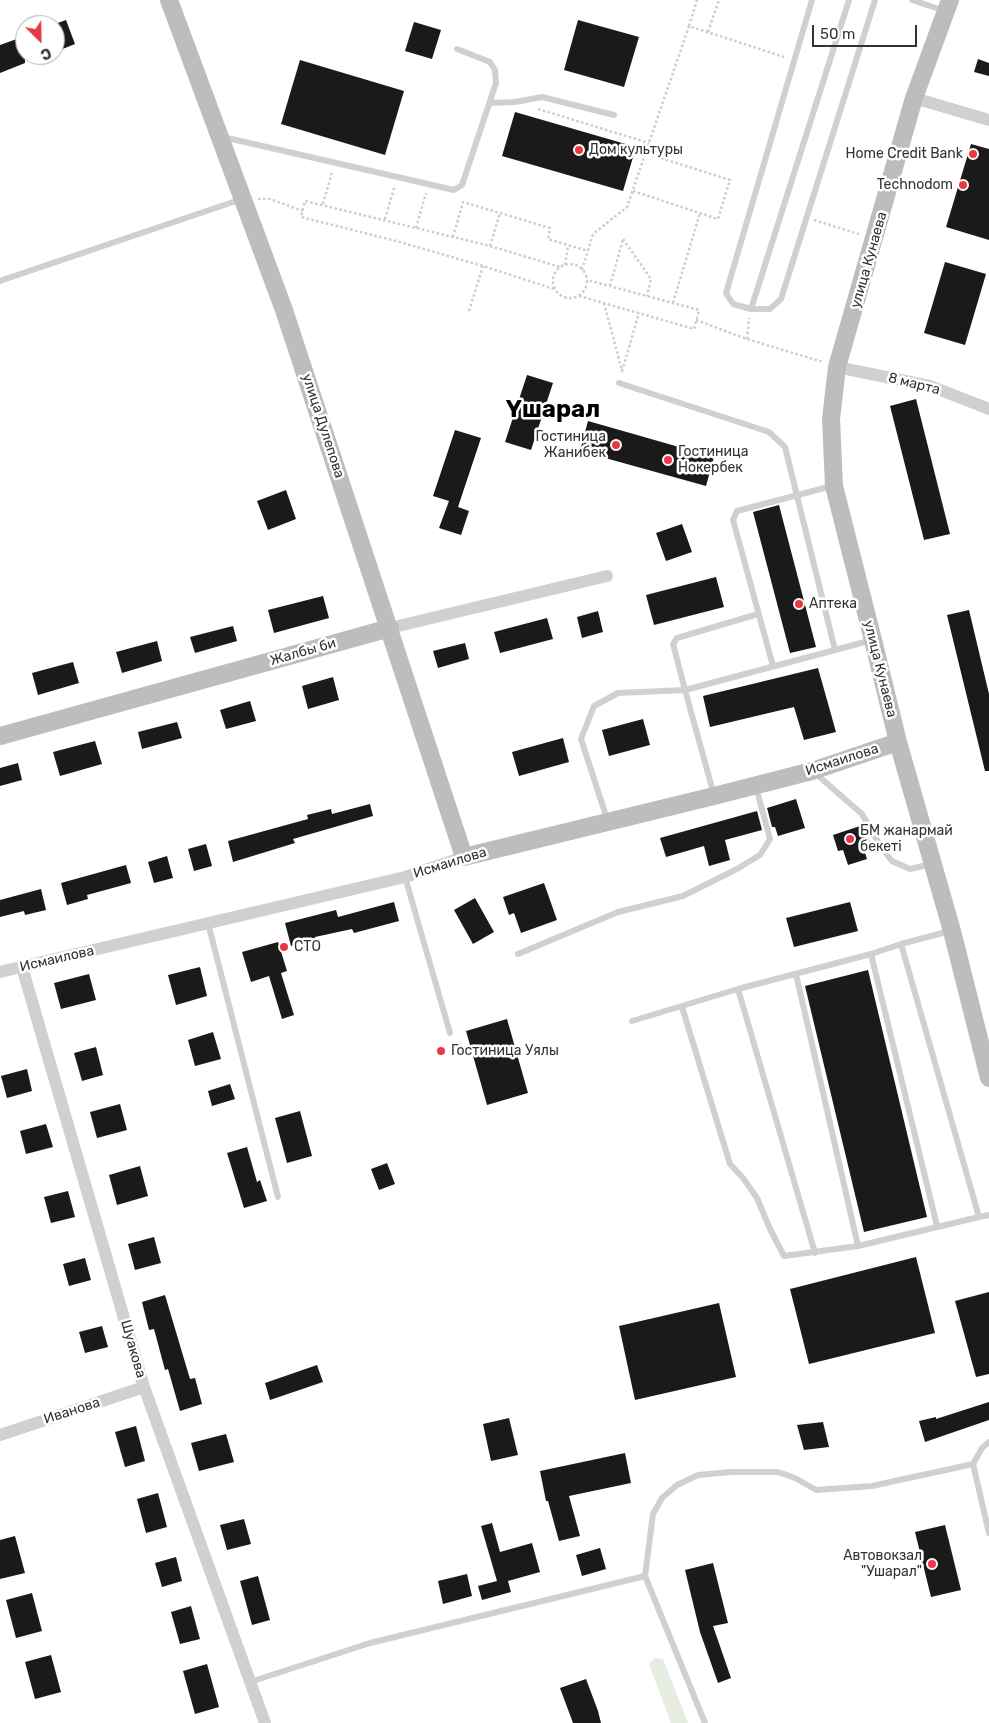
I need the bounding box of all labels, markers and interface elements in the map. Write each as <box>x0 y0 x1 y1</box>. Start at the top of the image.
north arrow <box>15 15 65 65</box>
scale bar <box>814 15 919 47</box>
text: 50 m <box>820 25 855 43</box>
text: С <box>38 44 54 63</box>
place label: Дом культуры <box>589 142 683 158</box>
marker: Дом культуры <box>573 144 585 156</box>
place label: Home Credit Bank <box>845 146 963 162</box>
marker: Home Credit Bank <box>967 148 979 160</box>
place label: Technodom <box>877 177 953 193</box>
marker: Technodom <box>957 179 969 191</box>
street label: улица Кунаева <box>847 210 891 310</box>
street label: 8 марта <box>886 369 942 399</box>
street label: улица Дулепова <box>298 372 348 480</box>
district label: Үшарал <box>506 396 600 424</box>
place label: Гостиница Жанибек <box>536 429 606 462</box>
marker: Гостиница Жанибек <box>610 439 622 451</box>
place label: Гостиница Нокербек <box>678 444 748 477</box>
marker: Гостиница Нокербек <box>662 454 674 466</box>
place label: Аптека <box>809 596 857 612</box>
marker: Аптека <box>793 598 805 610</box>
street label: улица Кунаева <box>860 619 900 719</box>
street label: Жалбы би <box>268 635 338 669</box>
street label: Исмаилова <box>803 740 881 780</box>
place label: БМ жанармай бекеті <box>860 823 953 856</box>
marker: БМ жанармай бекеті <box>844 833 856 845</box>
street label: Исмаилова <box>411 844 489 882</box>
place label: СТО <box>294 939 321 955</box>
marker: СТО <box>278 941 290 953</box>
street label: Исмаилова <box>18 942 96 976</box>
place label: Гостиница Уялы <box>451 1043 559 1059</box>
marker: Гостиница Уялы <box>435 1045 447 1057</box>
street label: Шуакова <box>117 1318 149 1380</box>
street label: Иванова <box>42 1394 102 1428</box>
place label: Автовокзал "Ушарал" <box>843 1548 922 1580</box>
marker: Автовокзал "Ушарал" <box>926 1558 938 1570</box>

